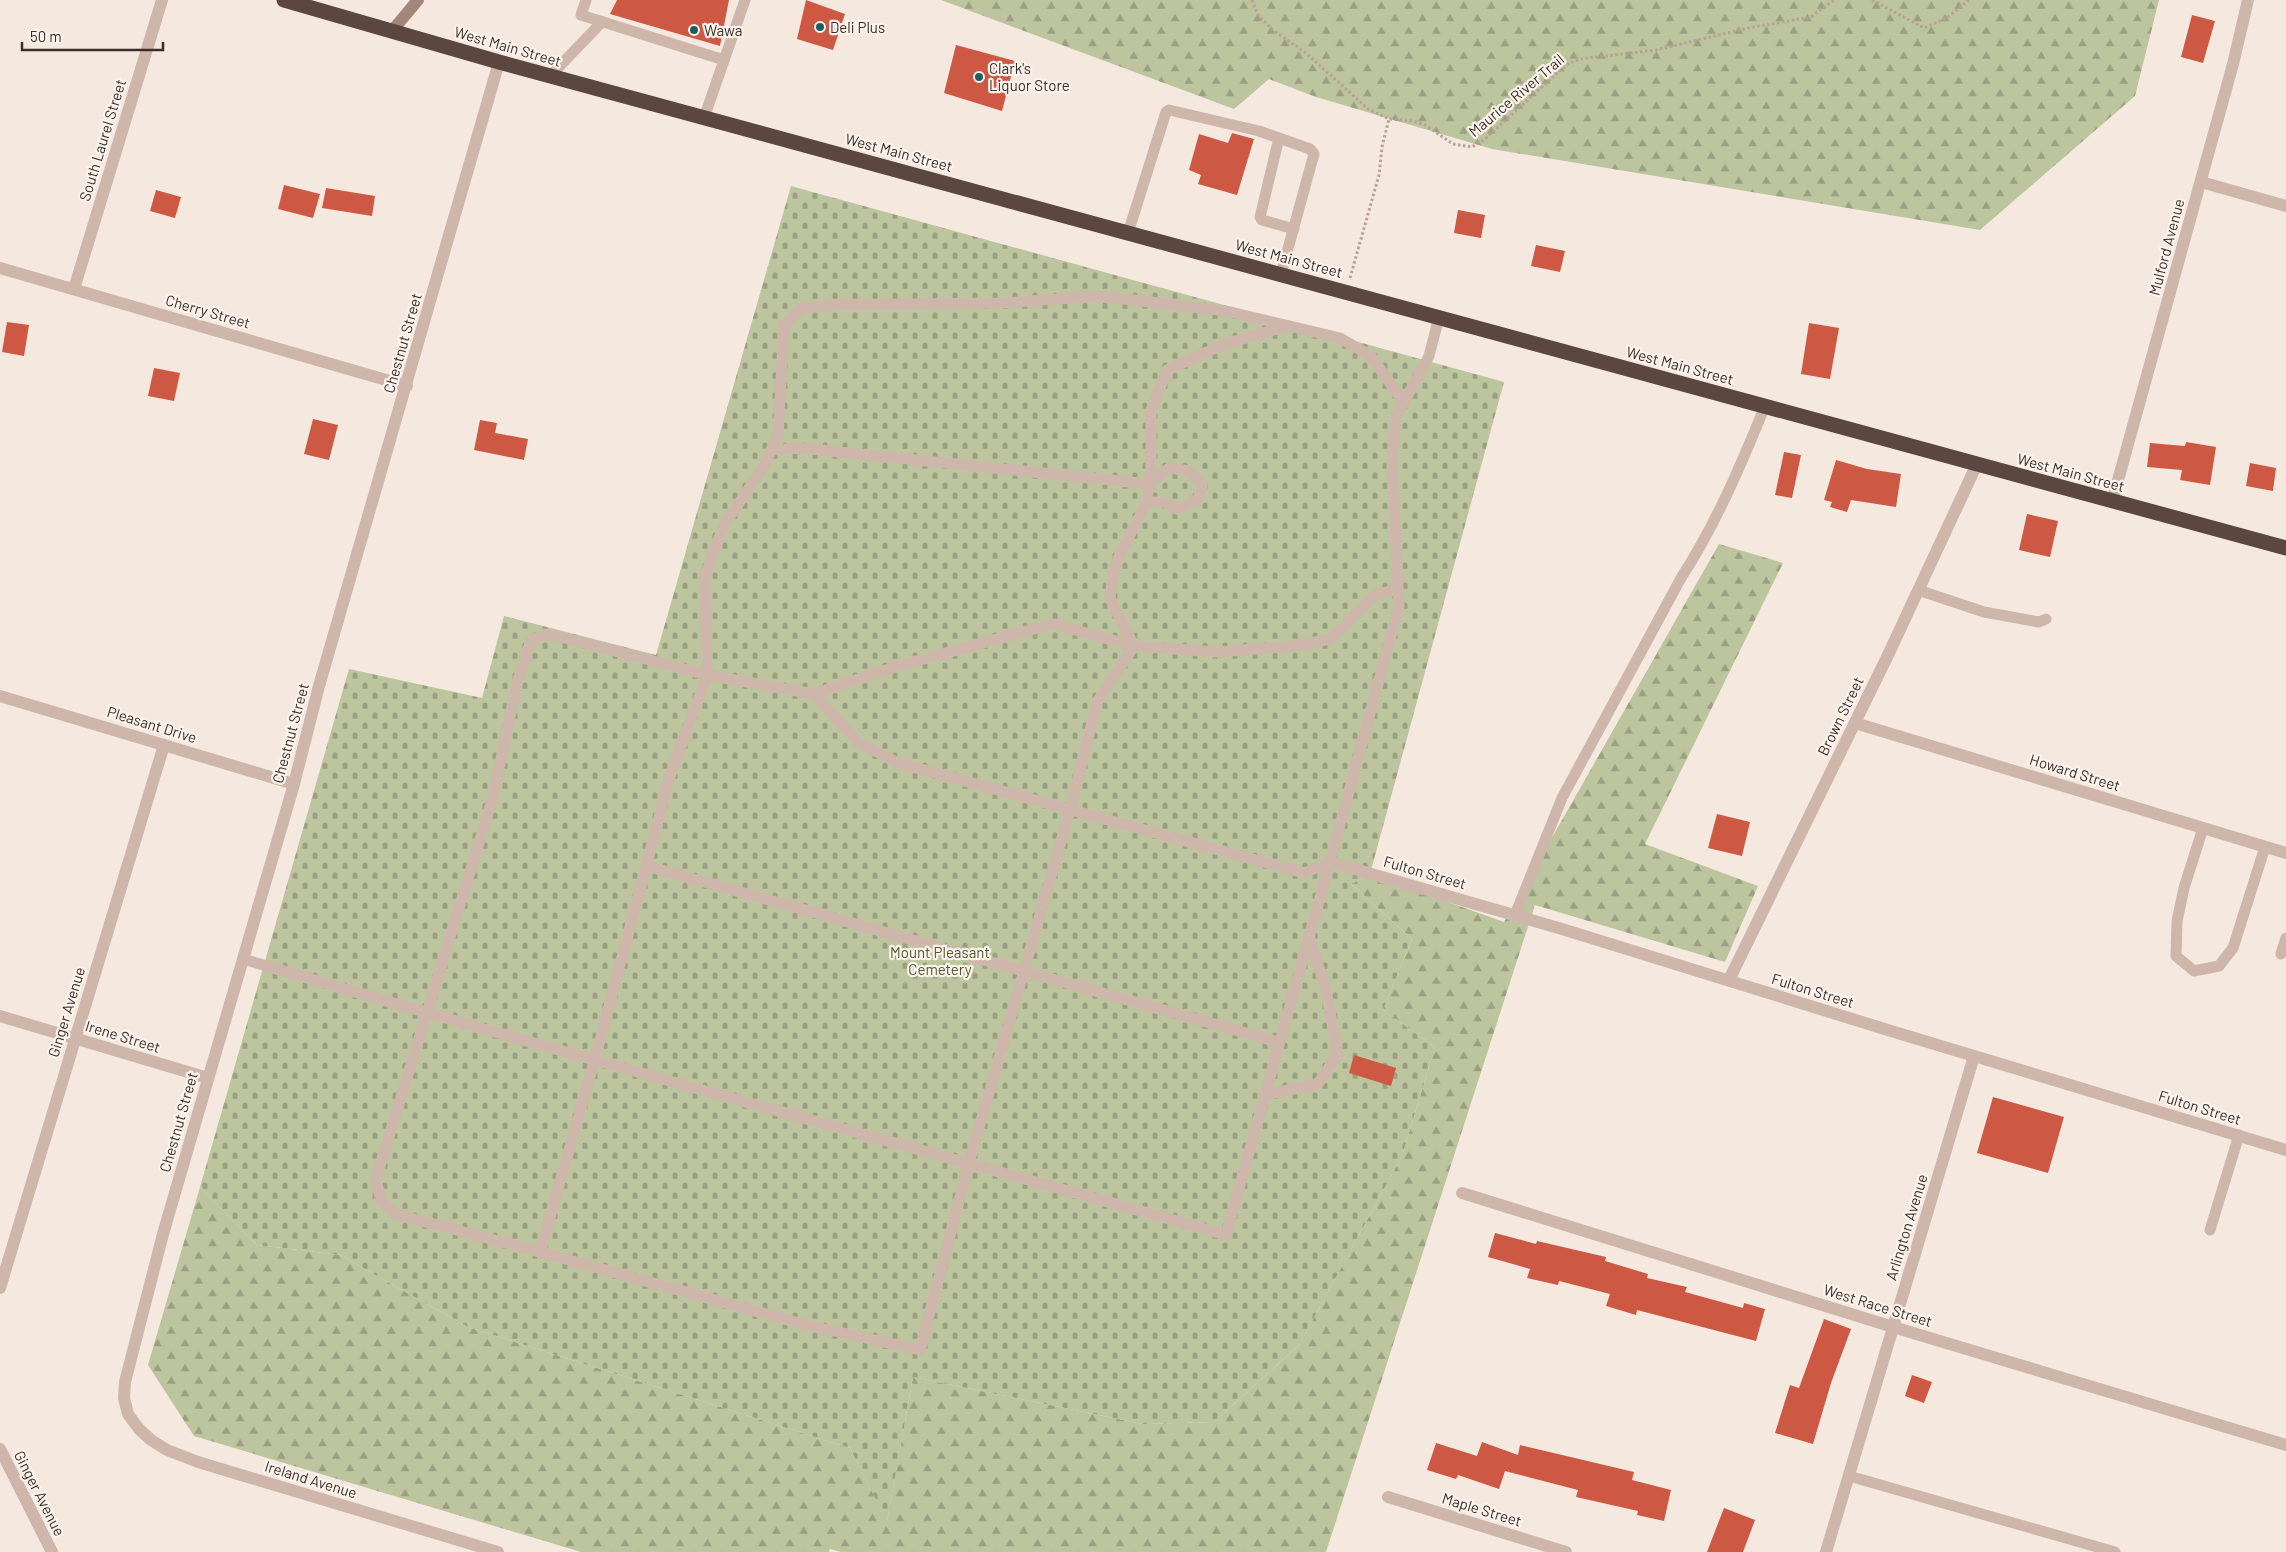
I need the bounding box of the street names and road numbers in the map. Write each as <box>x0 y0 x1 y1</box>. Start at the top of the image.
street label: West Main Street <box>453 22 563 70</box>
street label: Maurice River Trail <box>1465 50 1567 140</box>
street label: South Laurel Street <box>75 77 129 203</box>
street label: West Main Street <box>843 129 955 175</box>
street label: Mulford Avenue <box>2144 197 2188 297</box>
street label: West Main Street <box>1233 235 1345 281</box>
street label: Cherry Street <box>164 290 252 332</box>
street label: Chestnut Street <box>379 291 425 395</box>
street label: West Main Street <box>1624 342 1736 388</box>
street label: West Main Street <box>2015 449 2127 495</box>
street label: Brown Street <box>1813 674 1867 758</box>
street label: Chestnut Street <box>268 681 312 785</box>
street label: Pleasant Drive <box>105 702 199 746</box>
street label: Howard Street <box>2028 750 2122 794</box>
street label: Fulton Street <box>1382 852 1468 892</box>
street label: Ginger Avenue <box>44 965 88 1059</box>
street label: Fulton Street <box>1770 969 1856 1011</box>
street label: Irene Street <box>83 1016 163 1056</box>
street label: Chestnut Street <box>155 1070 201 1174</box>
street label: Fulton Street <box>2157 1086 2243 1128</box>
street label: Arlington Avenue <box>1881 1172 1931 1282</box>
street label: West Race Street <box>1822 1280 1934 1330</box>
street label: Ginger Avenue <box>11 1447 69 1539</box>
street label: Ireland Avenue <box>263 1456 359 1502</box>
street label: Maple Street <box>1440 1488 1524 1530</box>

